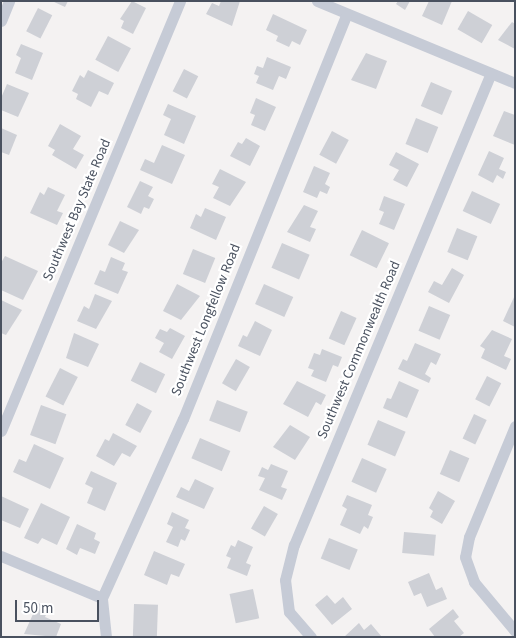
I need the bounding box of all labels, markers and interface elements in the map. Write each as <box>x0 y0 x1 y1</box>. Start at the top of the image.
street label: Southwest Bay State Road <box>39 137 115 283</box>
street label: Southwest Longfellow Road <box>168 242 244 398</box>
street label: Southwest Commonwealth Road <box>314 258 404 442</box>
scale bar <box>18 590 101 622</box>
text: 50 m <box>23 598 53 619</box>

